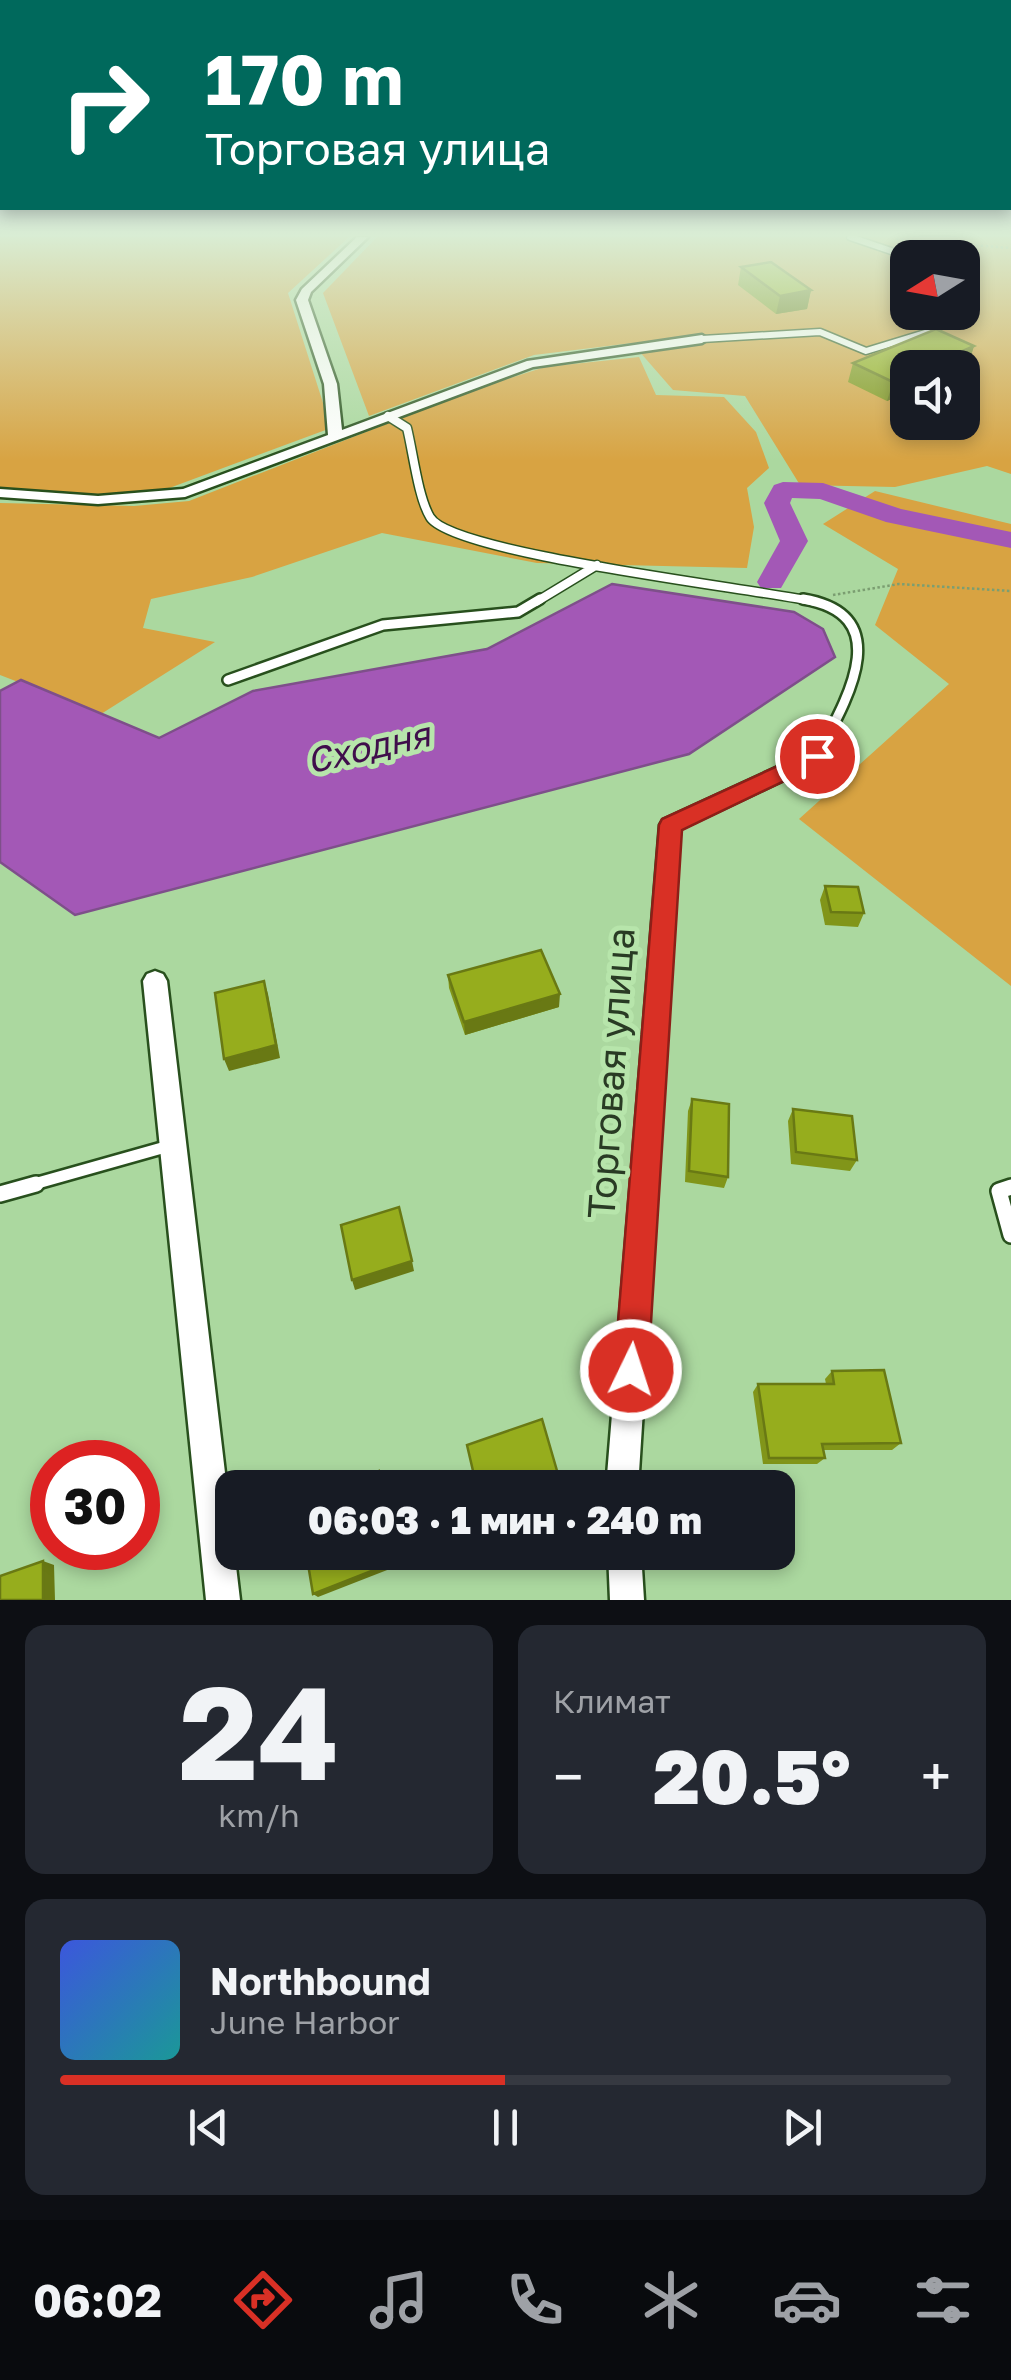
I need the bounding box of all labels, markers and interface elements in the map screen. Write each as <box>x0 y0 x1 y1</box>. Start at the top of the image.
text: 170 m <box>205 36 403 120</box>
icon: right <box>40 40 170 170</box>
text: Торговая улица <box>205 121 550 175</box>
north arrow <box>890 240 980 330</box>
map controls <box>890 240 980 440</box>
button: sound <box>890 350 980 440</box>
water label: Сходня <box>302 712 436 782</box>
pin <box>775 714 860 799</box>
icon: arrive <box>790 729 845 784</box>
street label: Торговая улица <box>577 926 643 1220</box>
position arrow <box>579 1318 683 1422</box>
speed limit sign: 30 <box>30 1440 160 1570</box>
text: 06:03 · 1 мин · 240 m <box>308 1497 702 1542</box>
text: 24 <box>179 1653 339 1809</box>
text: Климат <box>553 1682 671 1720</box>
text: 20.5° <box>653 1730 851 1821</box>
text: − <box>553 1743 583 1809</box>
text: + <box>921 1743 951 1809</box>
text: km/h <box>218 1796 300 1834</box>
text: Northbound <box>210 1958 431 2003</box>
text: June Harbor <box>210 2003 400 2041</box>
icon: previous <box>181 2100 236 2155</box>
icon: pause <box>478 2100 533 2155</box>
icon: next <box>775 2100 830 2155</box>
icon: directions <box>228 2265 298 2335</box>
icon: music <box>364 2265 434 2335</box>
icon: phone <box>500 2265 570 2335</box>
icon: climate <box>636 2265 706 2335</box>
icon: car <box>772 2265 842 2335</box>
icon: filters <box>908 2265 978 2335</box>
text: 06:02 <box>33 2273 162 2327</box>

